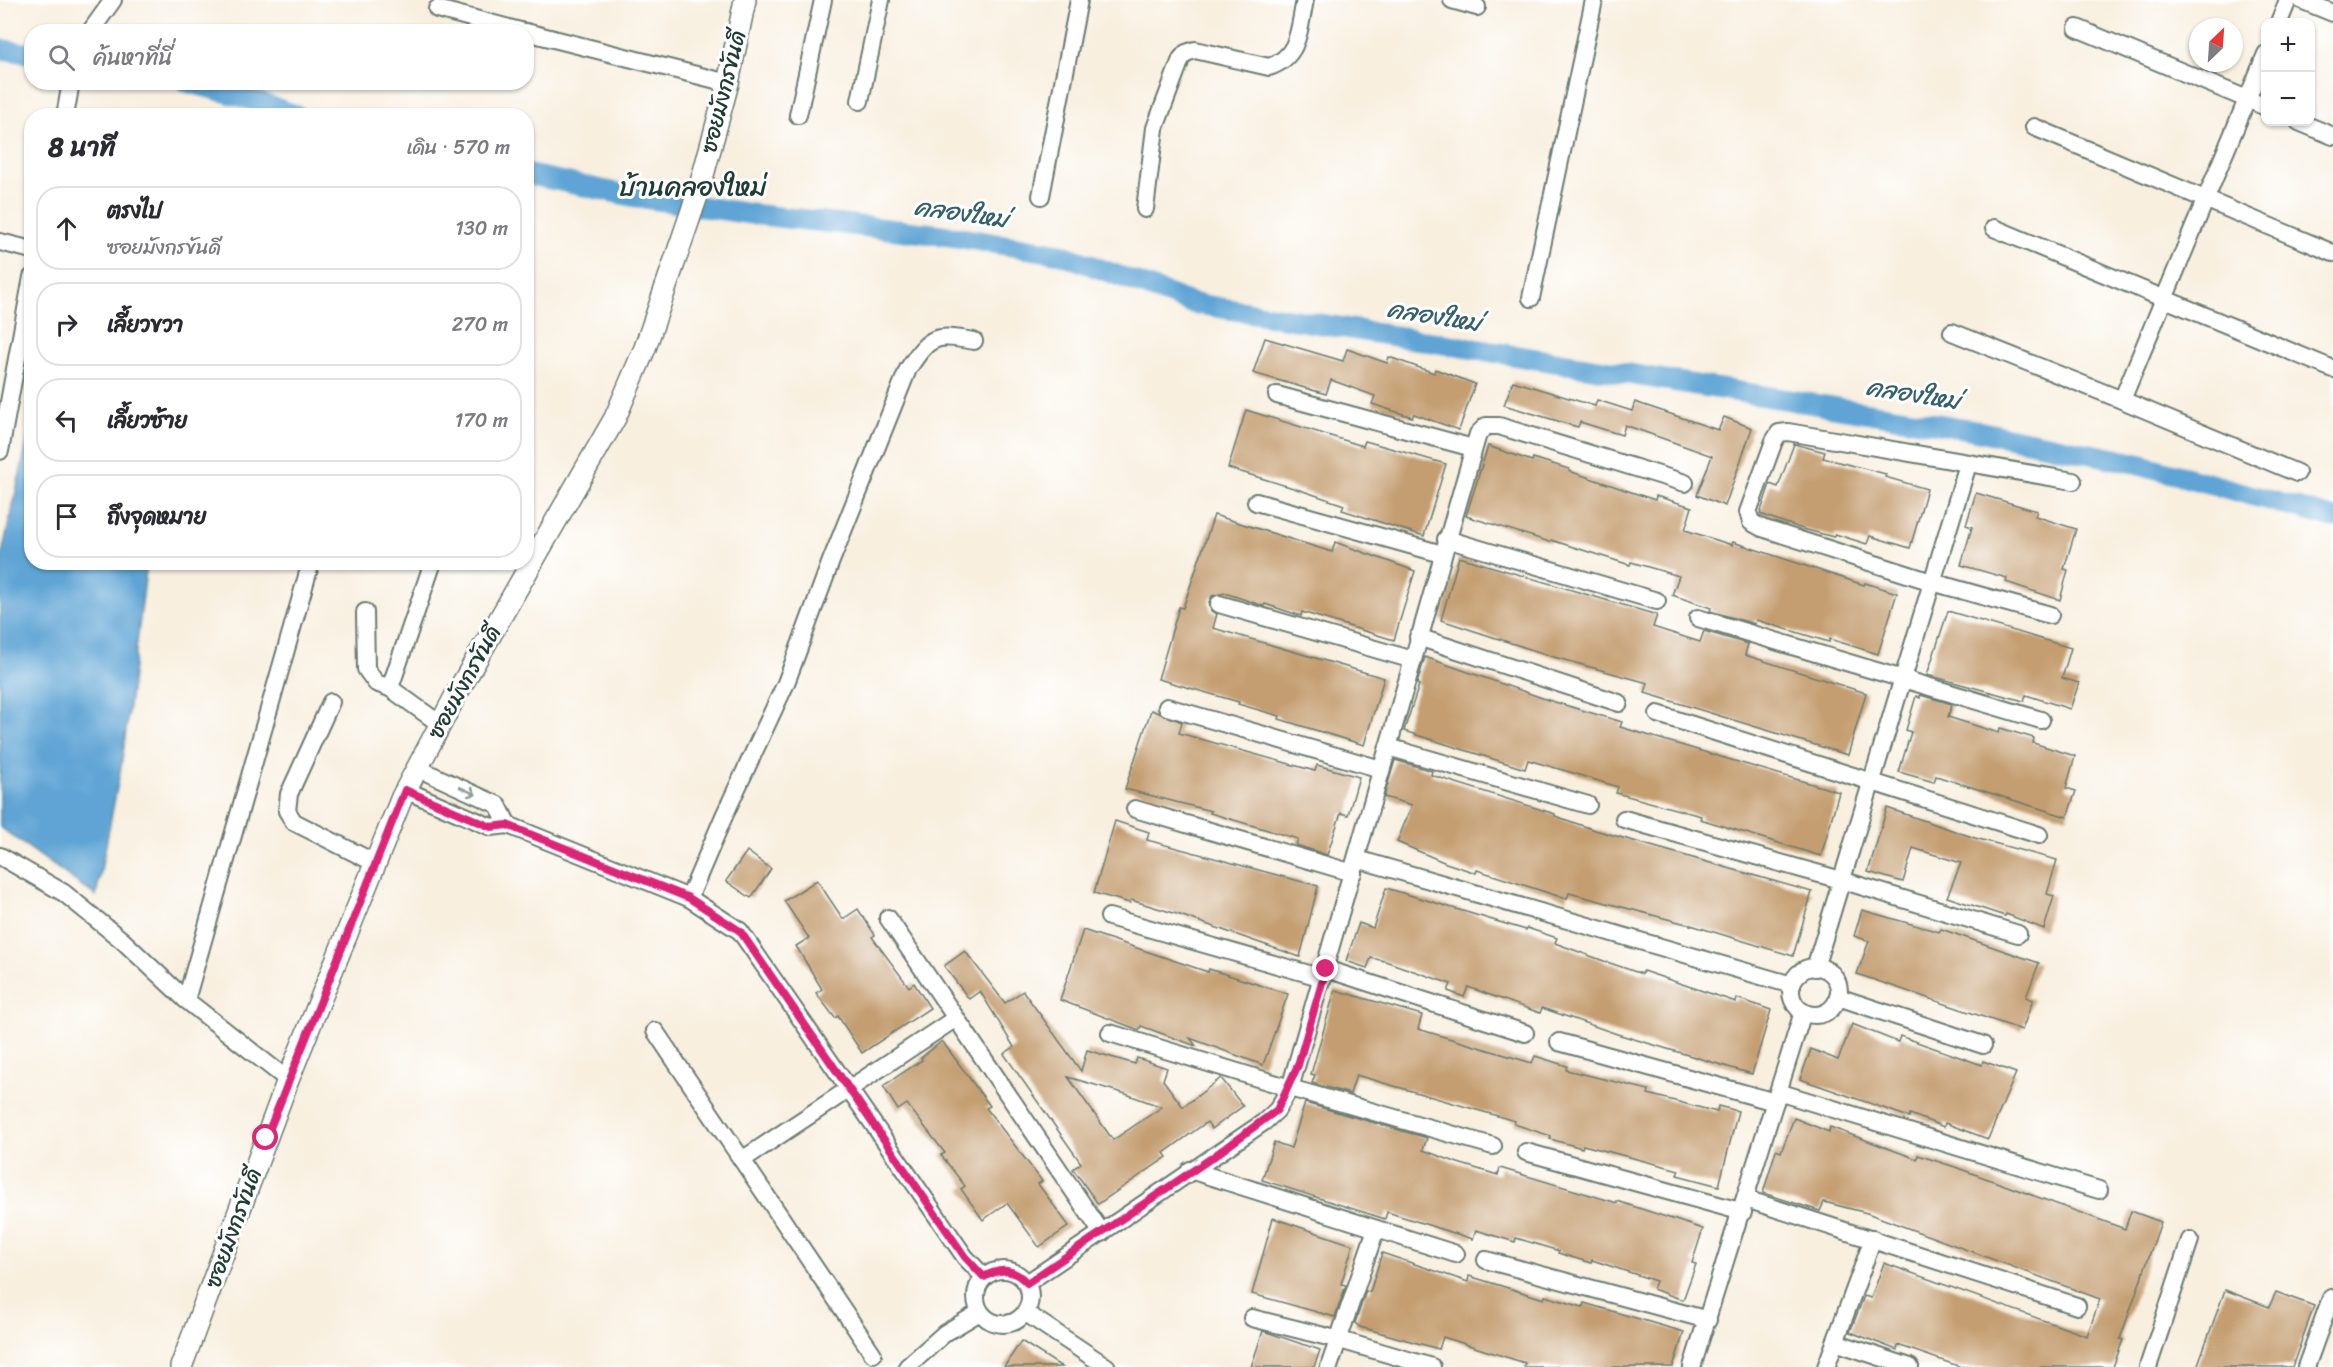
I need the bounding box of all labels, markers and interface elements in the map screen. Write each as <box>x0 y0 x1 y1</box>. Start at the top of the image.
north arrow <box>2189 18 2243 72</box>
map controls <box>2261 18 2315 126</box>
button: + <box>2261 18 2315 72</box>
search box <box>24 24 534 90</box>
street label: ซอยมังกรขันดี <box>689 24 758 157</box>
text: ค้นหาที่นี่ <box>93 38 173 77</box>
icon: search <box>45 41 78 74</box>
button: − <box>2261 72 2315 126</box>
text: 8 นาที <box>48 124 116 170</box>
text: เดิน · 570 m <box>406 130 510 165</box>
district label: บ้านคลองใหม่ <box>619 164 768 210</box>
water label: คลองใหม่ <box>912 186 1017 241</box>
text: ตรงไป <box>107 191 162 230</box>
text: 130 m <box>455 211 508 246</box>
icon: ahead <box>50 212 83 245</box>
text: ซอยมังกรขันดี <box>107 230 221 265</box>
water label: คลองใหม่ <box>1384 288 1491 345</box>
text: เลี้ยวขวา <box>107 305 183 344</box>
text: 270 m <box>452 307 508 342</box>
icon: right <box>50 308 83 341</box>
water label: คลองใหม่ <box>1863 366 1970 423</box>
text: เลี้ยวซ้าย <box>107 401 187 440</box>
text: 170 m <box>455 403 508 438</box>
icon: left <box>50 404 83 437</box>
text: ถึงจุดหมาย <box>107 497 206 536</box>
icon: arrive <box>50 500 83 533</box>
street label: ซอยมังกรขันดี <box>417 615 513 746</box>
one-way arrow <box>458 786 476 797</box>
route end <box>1312 955 1338 981</box>
route start <box>252 1124 278 1150</box>
street label: ซอยมังกรขันดี <box>193 1160 274 1294</box>

